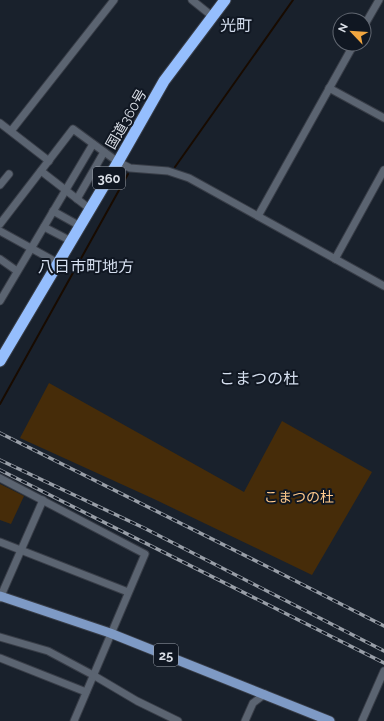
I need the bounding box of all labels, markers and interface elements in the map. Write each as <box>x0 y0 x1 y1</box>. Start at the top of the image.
north arrow <box>332 12 372 52</box>
district label: 光町 <box>220 16 252 35</box>
text: N <box>336 21 351 35</box>
street label: 国道360号 <box>102 86 150 152</box>
road number: 360 <box>93 167 125 189</box>
district label: 八日市町地方 <box>38 257 134 276</box>
district label: こまつの杜 <box>219 369 299 388</box>
park label: こまつの杜 <box>264 489 334 505</box>
road number: 25 <box>154 644 178 666</box>

